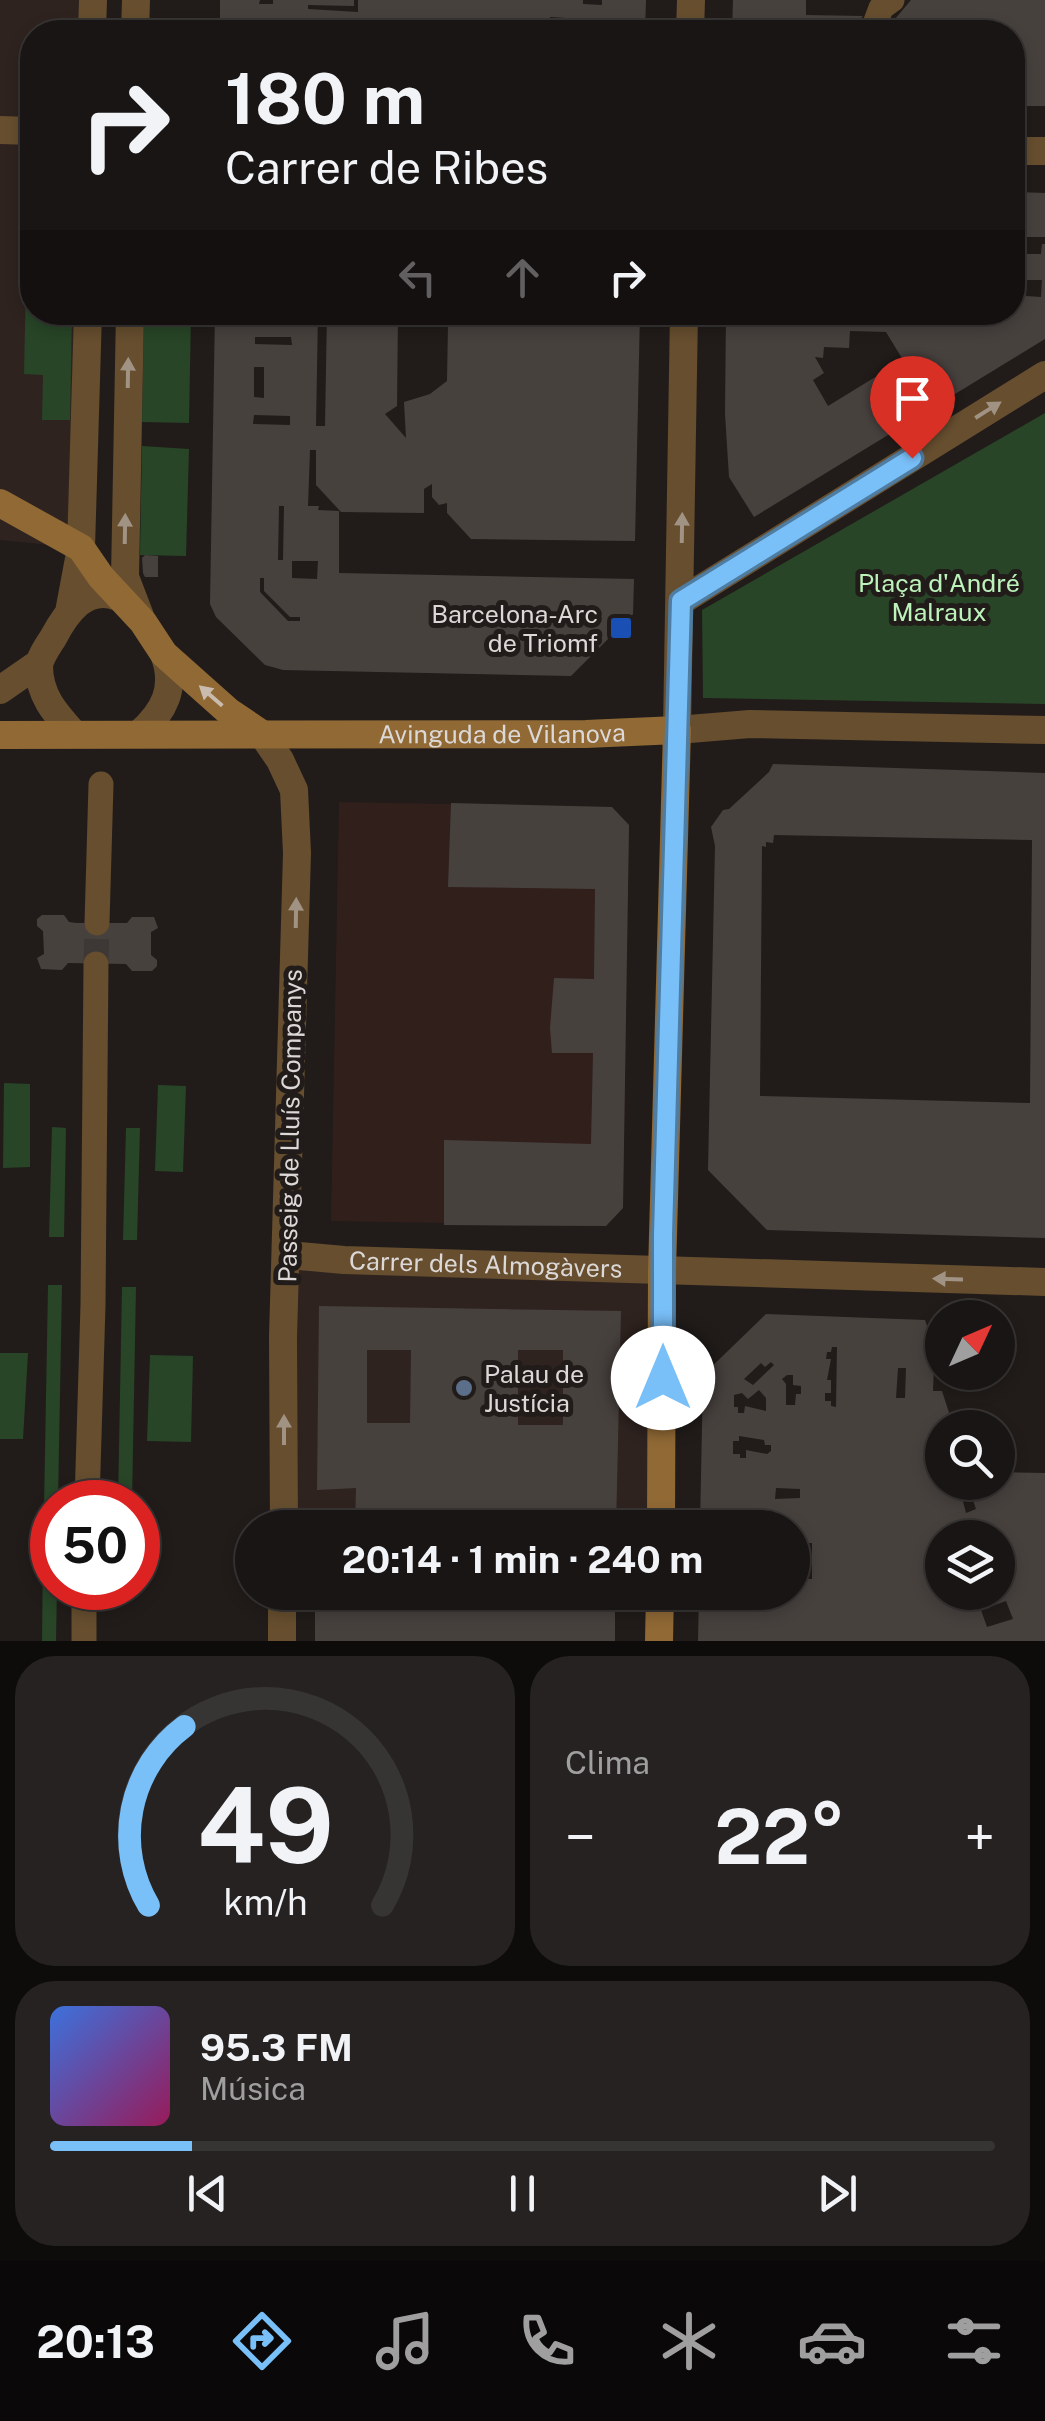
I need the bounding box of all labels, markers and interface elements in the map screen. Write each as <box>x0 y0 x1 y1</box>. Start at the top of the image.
text: 180 m <box>225 57 425 140</box>
icon: right <box>60 60 190 190</box>
text: Carrer de Ribes <box>225 141 548 194</box>
icon: left <box>390 250 445 305</box>
icon: ahead <box>495 250 550 305</box>
icon: right <box>600 250 655 305</box>
one-way arrow <box>120 356 136 388</box>
pin <box>870 356 955 459</box>
icon: arrive <box>885 371 940 426</box>
one-way arrow <box>974 402 1002 420</box>
one-way arrow <box>674 511 690 543</box>
one-way arrow <box>118 513 134 545</box>
park label: Plaça d'André Malraux <box>858 568 1020 627</box>
place label: Barcelona-Arc de Triomf <box>431 599 598 658</box>
marker: Barcelona-Arc de Triomf <box>608 615 634 641</box>
one-way arrow <box>199 686 224 708</box>
street label: Avinguda de Vilanova <box>378 717 626 749</box>
one-way arrow <box>288 896 304 928</box>
street label: Passeig de Lluís Companys <box>272 969 308 1283</box>
street label: Carrer dels Almogàvers <box>349 1245 623 1284</box>
one-way arrow <box>931 1270 963 1286</box>
north arrow <box>925 1300 1015 1390</box>
map controls <box>925 1300 1015 1610</box>
position arrow <box>611 1326 715 1430</box>
place label: Palau de Justícia <box>484 1359 584 1418</box>
marker: Palau de Justícia <box>453 1377 475 1399</box>
button: search <box>925 1410 1015 1500</box>
one-way arrow <box>276 1414 292 1446</box>
speed limit sign: 50 <box>30 1480 160 1610</box>
button: layers <box>925 1520 1015 1610</box>
text: 20:14 · 1 min · 240 m <box>342 1537 703 1582</box>
text: Clima <box>565 1744 650 1781</box>
text: 49 <box>197 1764 333 1886</box>
text: 22° <box>715 1793 845 1881</box>
text: − <box>565 1805 596 1869</box>
text: + <box>965 1805 995 1869</box>
text: km/h <box>223 1881 307 1923</box>
text: 95.3 FM <box>200 2025 353 2070</box>
text: Música <box>200 2070 306 2107</box>
icon: previous <box>180 2166 235 2221</box>
icon: pause <box>495 2166 550 2221</box>
icon: next <box>810 2166 865 2221</box>
icon: directions <box>227 2306 297 2376</box>
icon: music <box>370 2306 440 2376</box>
icon: phone <box>512 2306 582 2376</box>
icon: climate <box>654 2306 724 2376</box>
icon: car <box>797 2306 867 2376</box>
icon: filters <box>939 2306 1009 2376</box>
text: 20:13 <box>36 2315 155 2368</box>

